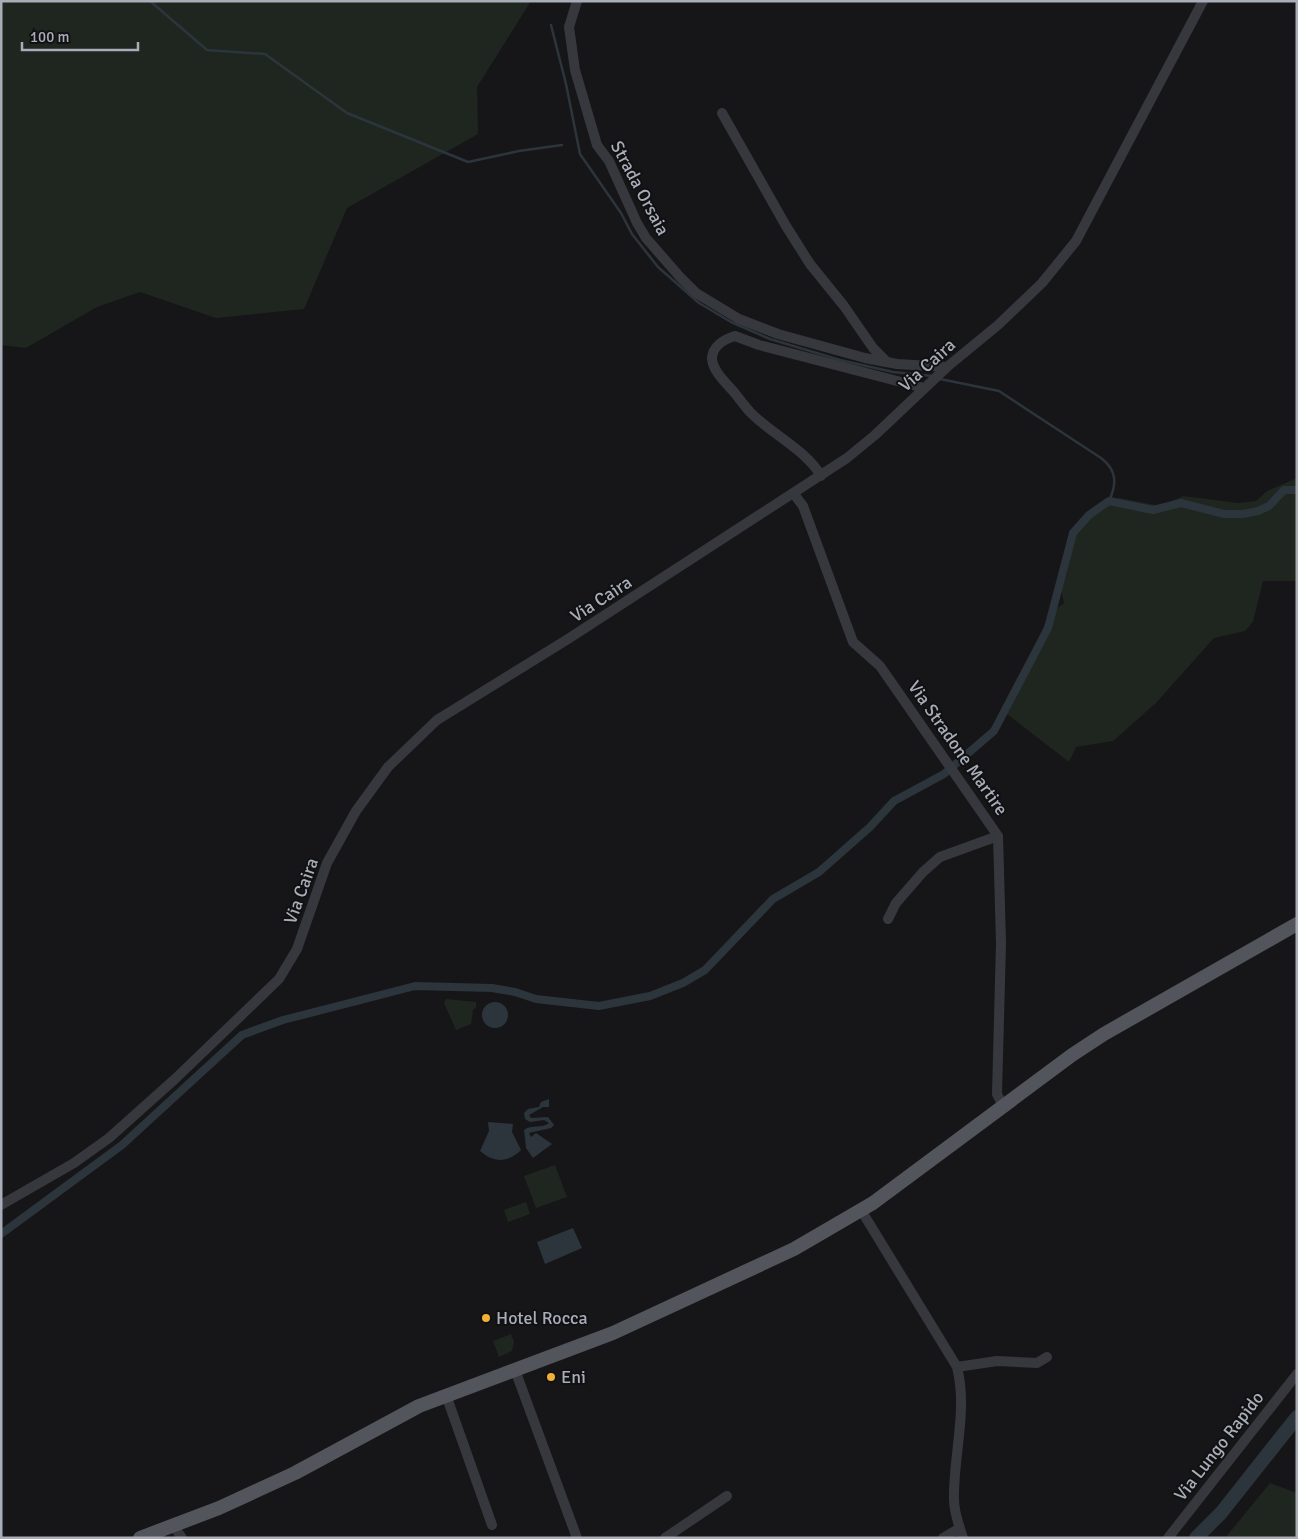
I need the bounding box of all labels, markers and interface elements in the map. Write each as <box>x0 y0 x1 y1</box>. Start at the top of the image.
scale bar <box>22 20 139 52</box>
text: 100 m <box>30 28 70 46</box>
street label: Strada Orsaia <box>606 137 674 239</box>
street label: Via Caira <box>894 334 960 396</box>
street label: Via Caira <box>566 571 636 627</box>
street label: Via Stradone Martire <box>903 677 1013 819</box>
street label: Via Caira <box>279 855 323 927</box>
place label: Hotel Rocca <box>496 1307 588 1329</box>
marker: Hotel Rocca <box>480 1312 492 1324</box>
place label: Eni <box>561 1366 586 1388</box>
marker: Eni <box>545 1371 557 1383</box>
street label: Via Lungo Rapido <box>1169 1387 1269 1505</box>

